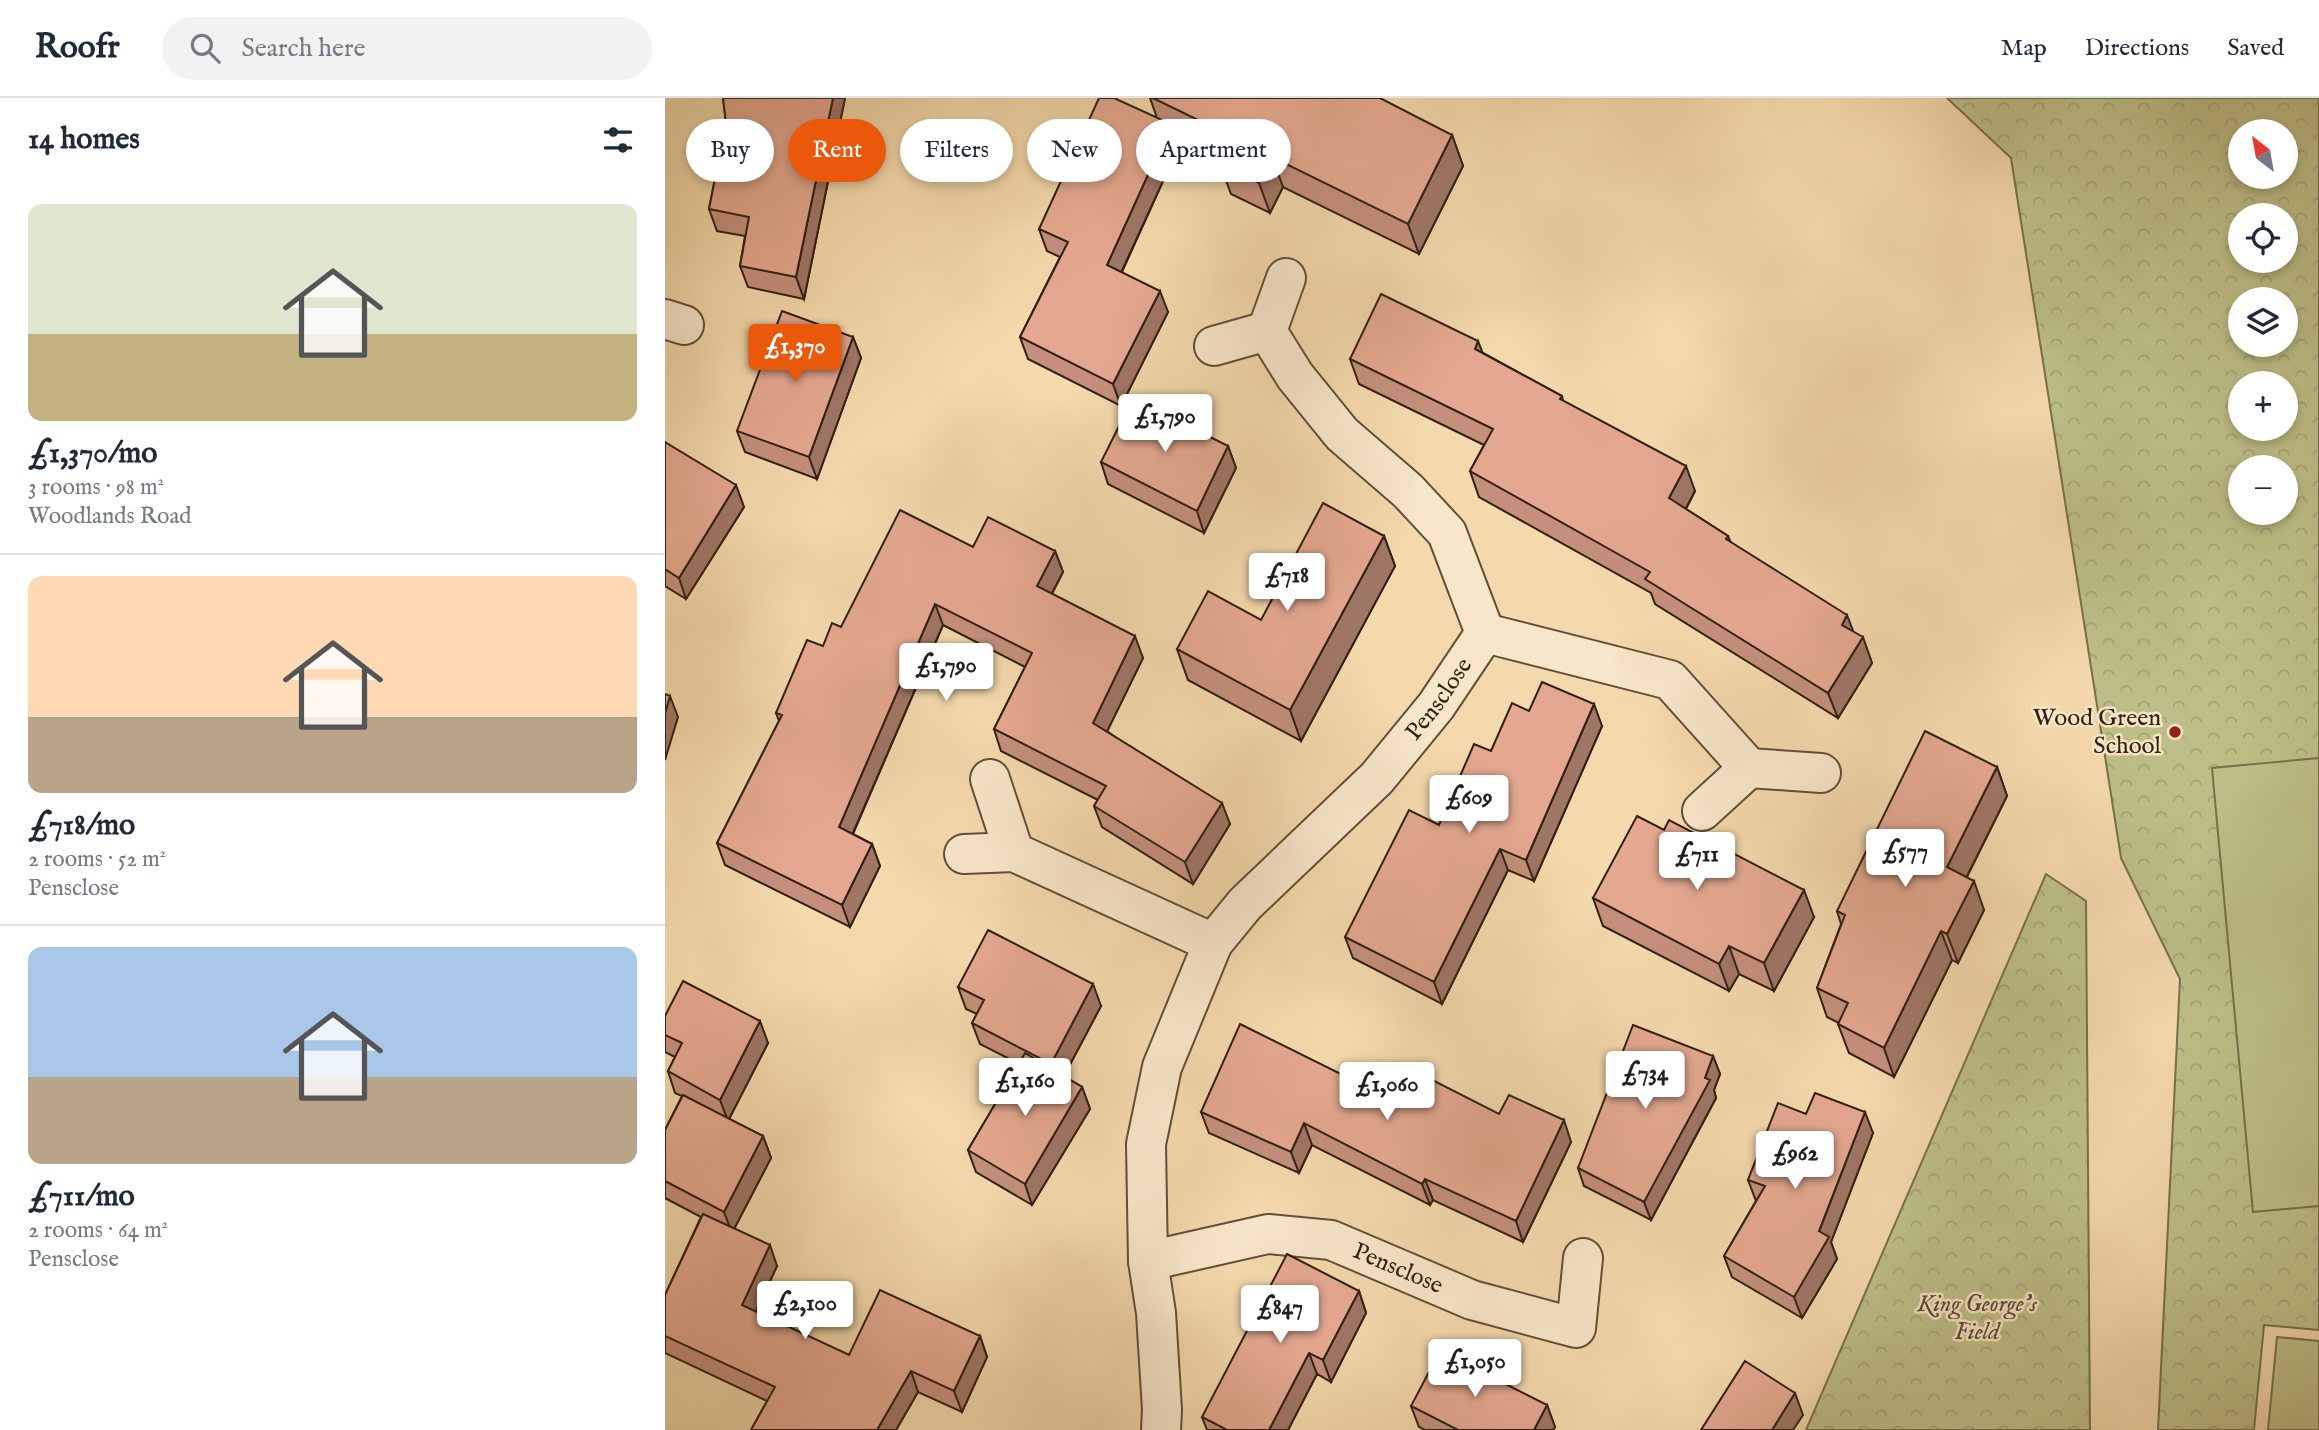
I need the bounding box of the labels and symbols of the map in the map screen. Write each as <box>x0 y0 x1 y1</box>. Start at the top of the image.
north arrow <box>2228 119 2298 189</box>
pin: £1,370 <box>738 324 852 384</box>
pin: £1,790 <box>1108 394 1222 454</box>
pin: £718 <box>1246 554 1328 613</box>
pin: £1,790 <box>889 644 1003 703</box>
street label: Pensclose <box>1399 652 1479 747</box>
place label: Wood Green School <box>2033 703 2161 762</box>
marker: Wood Green School <box>2167 724 2183 740</box>
pin: £609 <box>1428 776 1510 835</box>
pin: £577 <box>1864 830 1946 889</box>
pin: £711 <box>1656 832 1738 892</box>
pin: £734 <box>1604 1052 1686 1111</box>
pin: £1,160 <box>968 1058 1082 1118</box>
pin: £1,060 <box>1330 1062 1444 1122</box>
pin: £962 <box>1754 1132 1836 1191</box>
street label: Pensclose <box>1348 1236 1448 1301</box>
pin: £2,100 <box>748 1282 862 1341</box>
pin: £847 <box>1239 1286 1321 1345</box>
park label: King George's Field <box>1916 1289 2038 1348</box>
pin: £1,050 <box>1418 1340 1532 1399</box>

